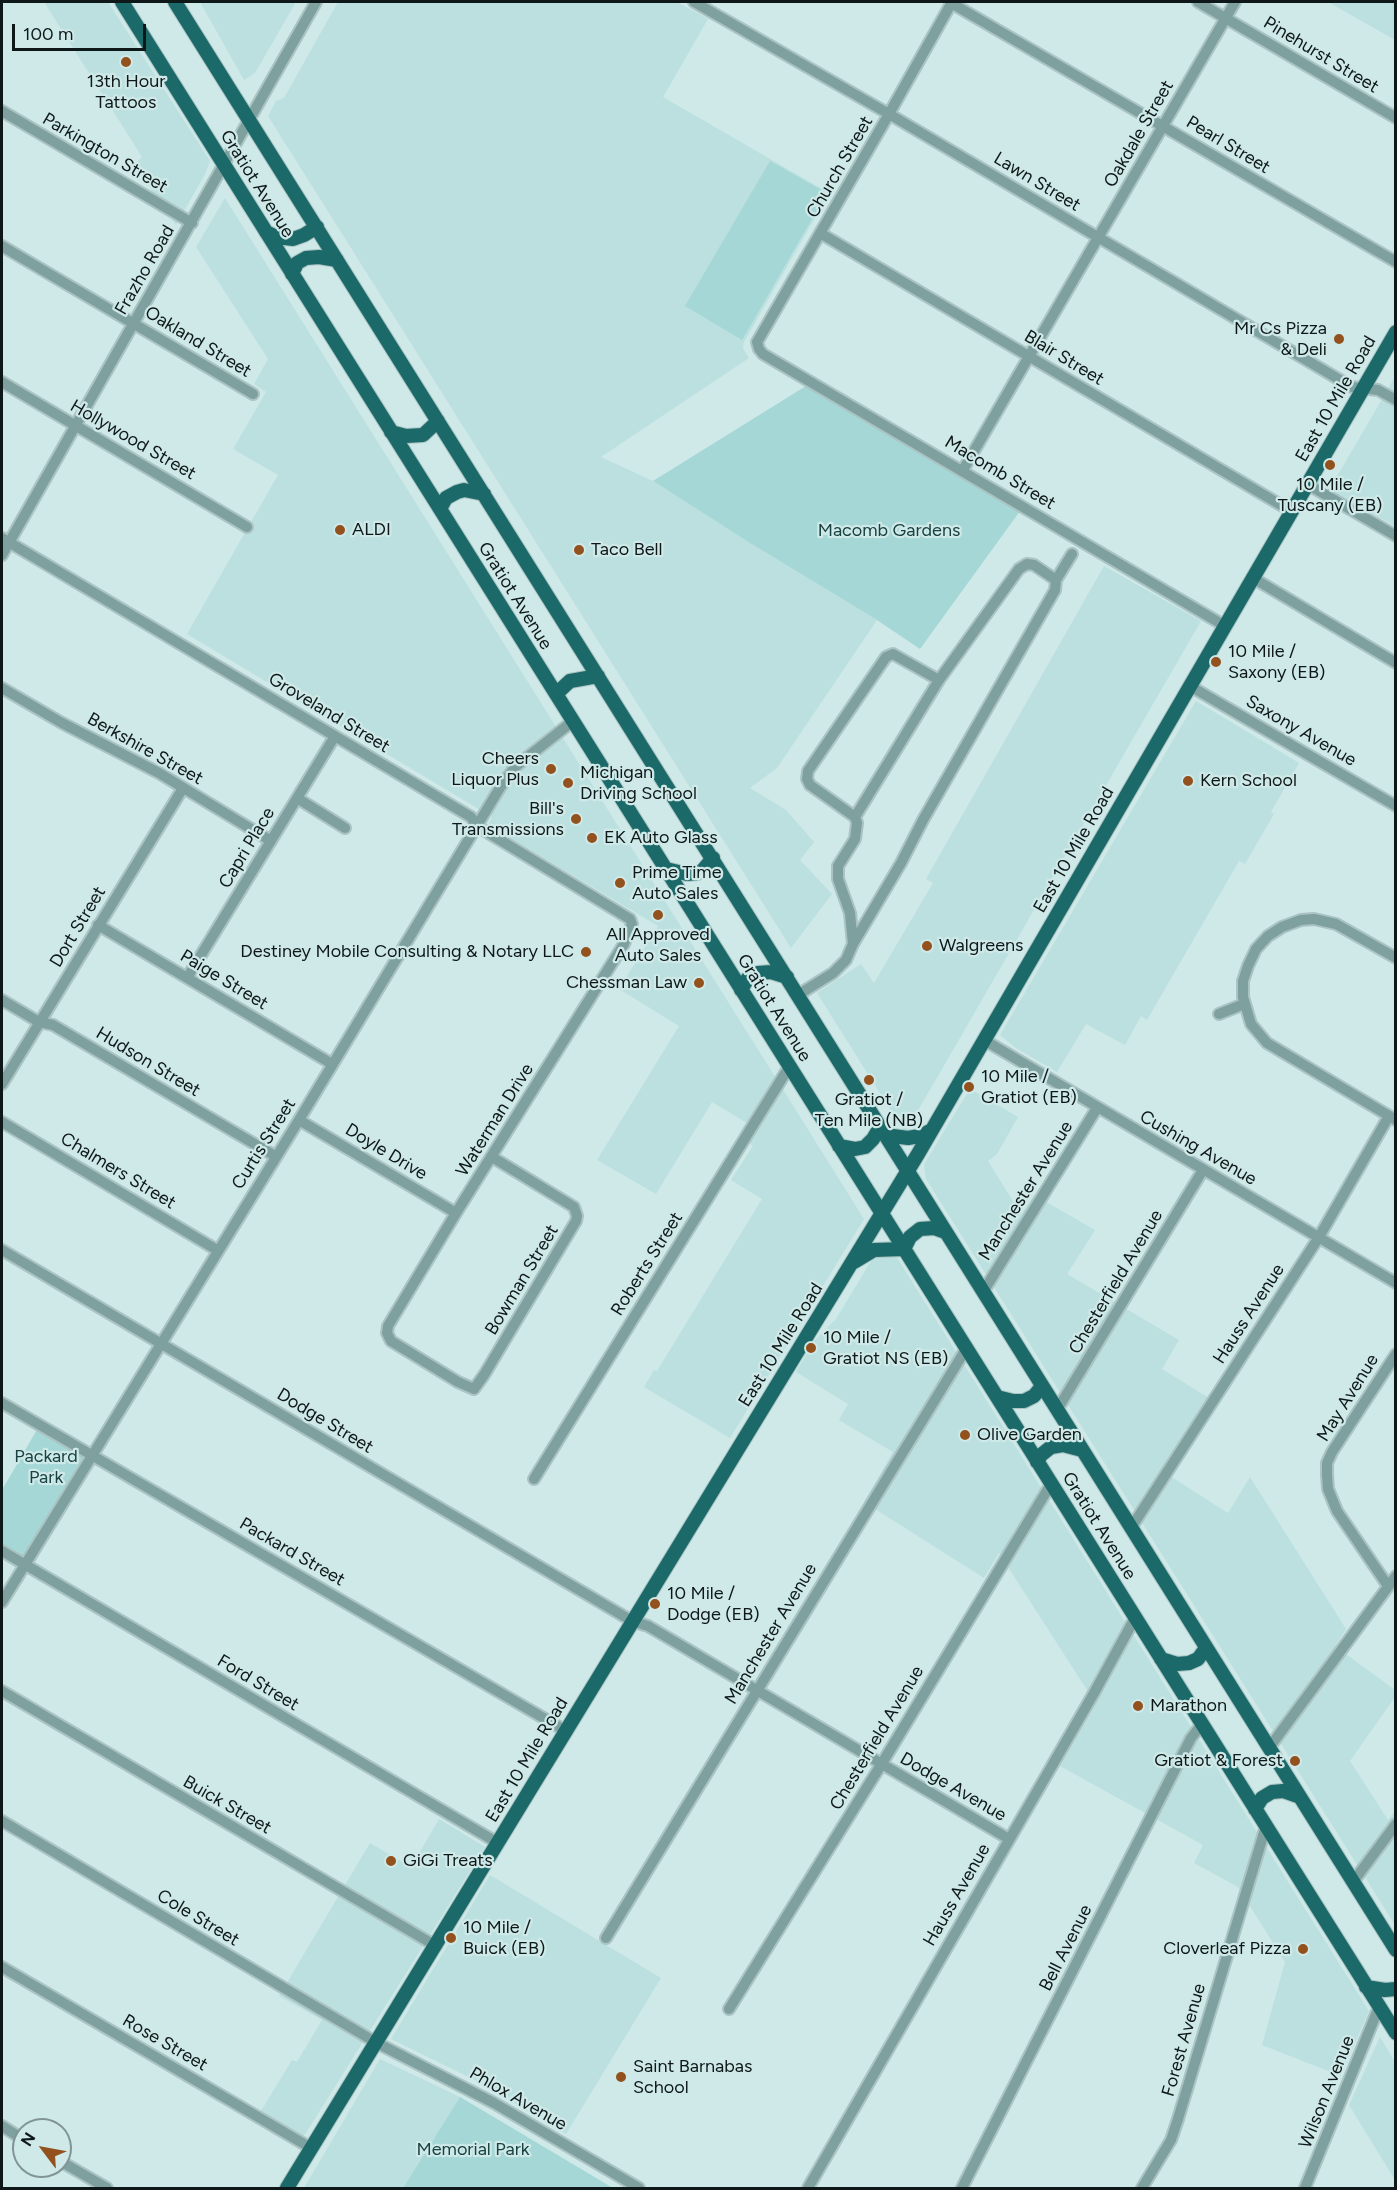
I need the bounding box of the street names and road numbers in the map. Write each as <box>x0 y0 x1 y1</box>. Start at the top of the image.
street label: Pinehurst Street <box>1259 12 1383 98</box>
street label: Oakdale Street <box>1100 77 1178 191</box>
street label: Parkington Street <box>38 108 172 198</box>
street label: Pearl Street <box>1182 111 1274 179</box>
street label: Church Street <box>802 112 878 222</box>
street label: Gratiot Avenue <box>215 126 299 242</box>
street label: Lawn Street <box>990 148 1084 216</box>
street label: Frazho Road <box>111 221 179 319</box>
street label: Oakland Street <box>141 302 255 382</box>
street label: Blair Street <box>1020 326 1108 390</box>
street label: East 10 Mile Road <box>1291 332 1381 466</box>
street label: Hollywood Street <box>66 395 200 485</box>
street label: Macomb Street <box>941 431 1059 515</box>
street label: Gratiot Avenue <box>473 538 557 654</box>
street label: Groveland Street <box>264 668 394 758</box>
street label: Saxony Avenue <box>1242 691 1360 771</box>
street label: Berkshire Street <box>83 708 207 790</box>
street label: East 10 Mile Road <box>1029 783 1119 917</box>
street label: Capri Place <box>214 804 280 892</box>
street label: Dort Street <box>45 883 111 971</box>
street label: Paige Street <box>176 945 272 1015</box>
street label: Gratiot Avenue <box>732 950 816 1066</box>
street label: Hudson Street <box>92 1022 204 1102</box>
street label: Waterman Drive <box>452 1060 538 1180</box>
street label: Curtis Street <box>227 1094 301 1194</box>
street label: Cushing Avenue <box>1136 1106 1260 1190</box>
street label: Manchester Avenue <box>974 1117 1078 1265</box>
street label: Doyle Drive <box>341 1119 431 1185</box>
street label: Chalmers Street <box>56 1128 180 1214</box>
street label: Chesterfield Avenue <box>1064 1206 1168 1358</box>
street label: Roberts Street <box>607 1208 687 1320</box>
street label: Bowman Street <box>481 1221 563 1339</box>
street label: Hauss Avenue <box>1209 1260 1289 1368</box>
street label: East 10 Mile Road <box>734 1279 828 1411</box>
street label: May Avenue <box>1313 1350 1383 1446</box>
street label: Dodge Street <box>273 1384 377 1458</box>
street label: Gratiot Avenue <box>1057 1468 1141 1584</box>
street label: Packard Street <box>235 1513 349 1591</box>
street label: Manchester Avenue <box>720 1560 822 1708</box>
street label: Ford Street <box>213 1650 303 1716</box>
street label: Chesterfield Avenue <box>825 1662 929 1814</box>
street label: East 10 Mile Road <box>481 1694 573 1826</box>
street label: Dodge Avenue <box>896 1748 1010 1826</box>
street label: Buick Street <box>179 1771 275 1839</box>
street label: Hauss Avenue <box>919 1840 995 1950</box>
street label: Cole Street <box>153 1885 243 1951</box>
street label: Bell Avenue <box>1035 1901 1097 1995</box>
street label: Forest Avenue <box>1158 1981 1210 2099</box>
street label: Rose Street <box>119 2010 211 2076</box>
street label: Wilson Avenue <box>1295 2033 1359 2151</box>
street label: Phlox Avenue <box>466 2062 570 2136</box>

